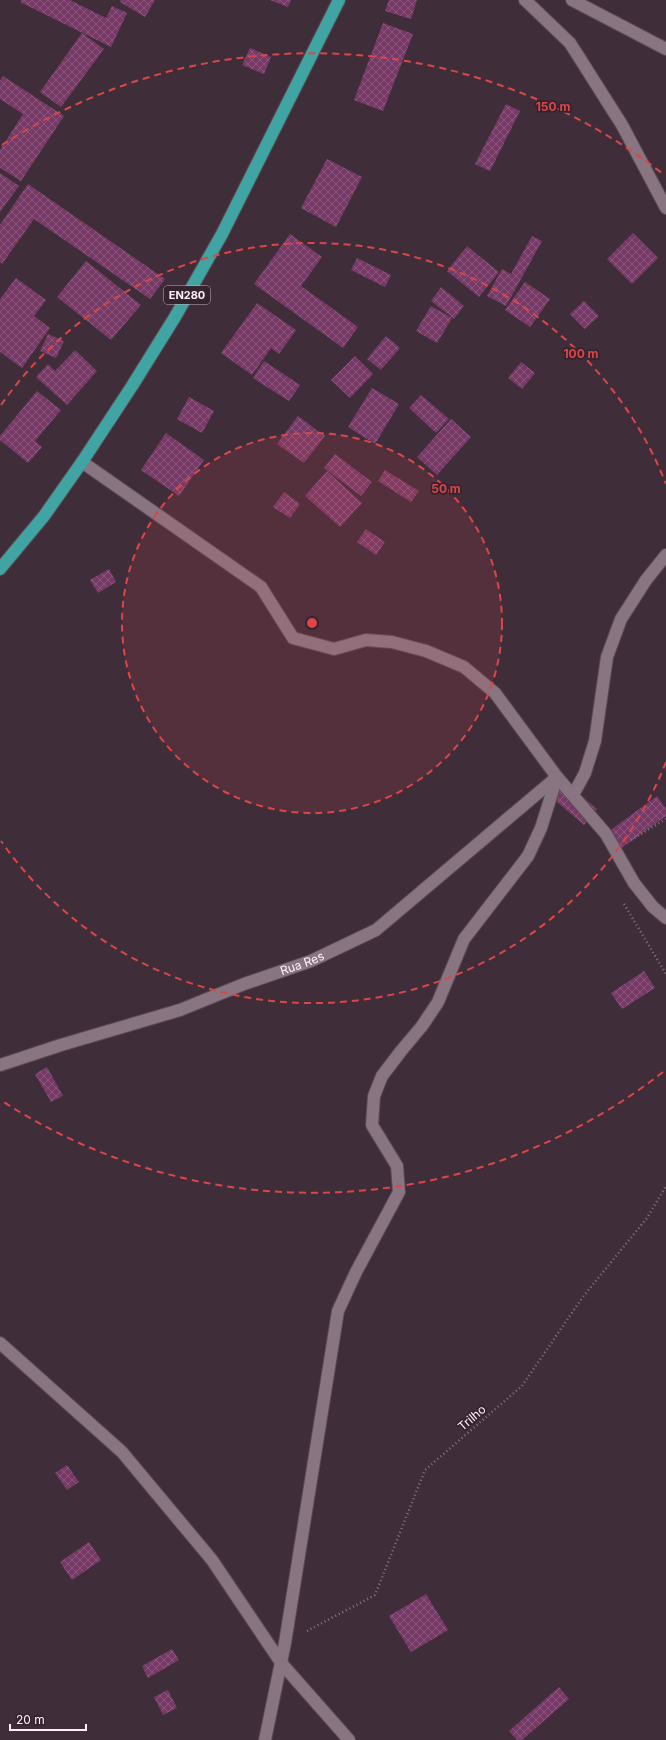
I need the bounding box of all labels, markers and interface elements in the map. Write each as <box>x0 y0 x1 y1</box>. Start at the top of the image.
text: 150 m <box>536 99 570 114</box>
road number: EN280 <box>164 286 210 304</box>
text: 100 m <box>563 346 599 361</box>
text: 50 m <box>431 481 461 496</box>
centre of rings <box>305 616 319 630</box>
street label: Rua Res <box>278 948 326 978</box>
street label: Trilho <box>455 1402 489 1434</box>
scale bar <box>10 1706 86 1732</box>
text: 20 m <box>16 1712 45 1727</box>

